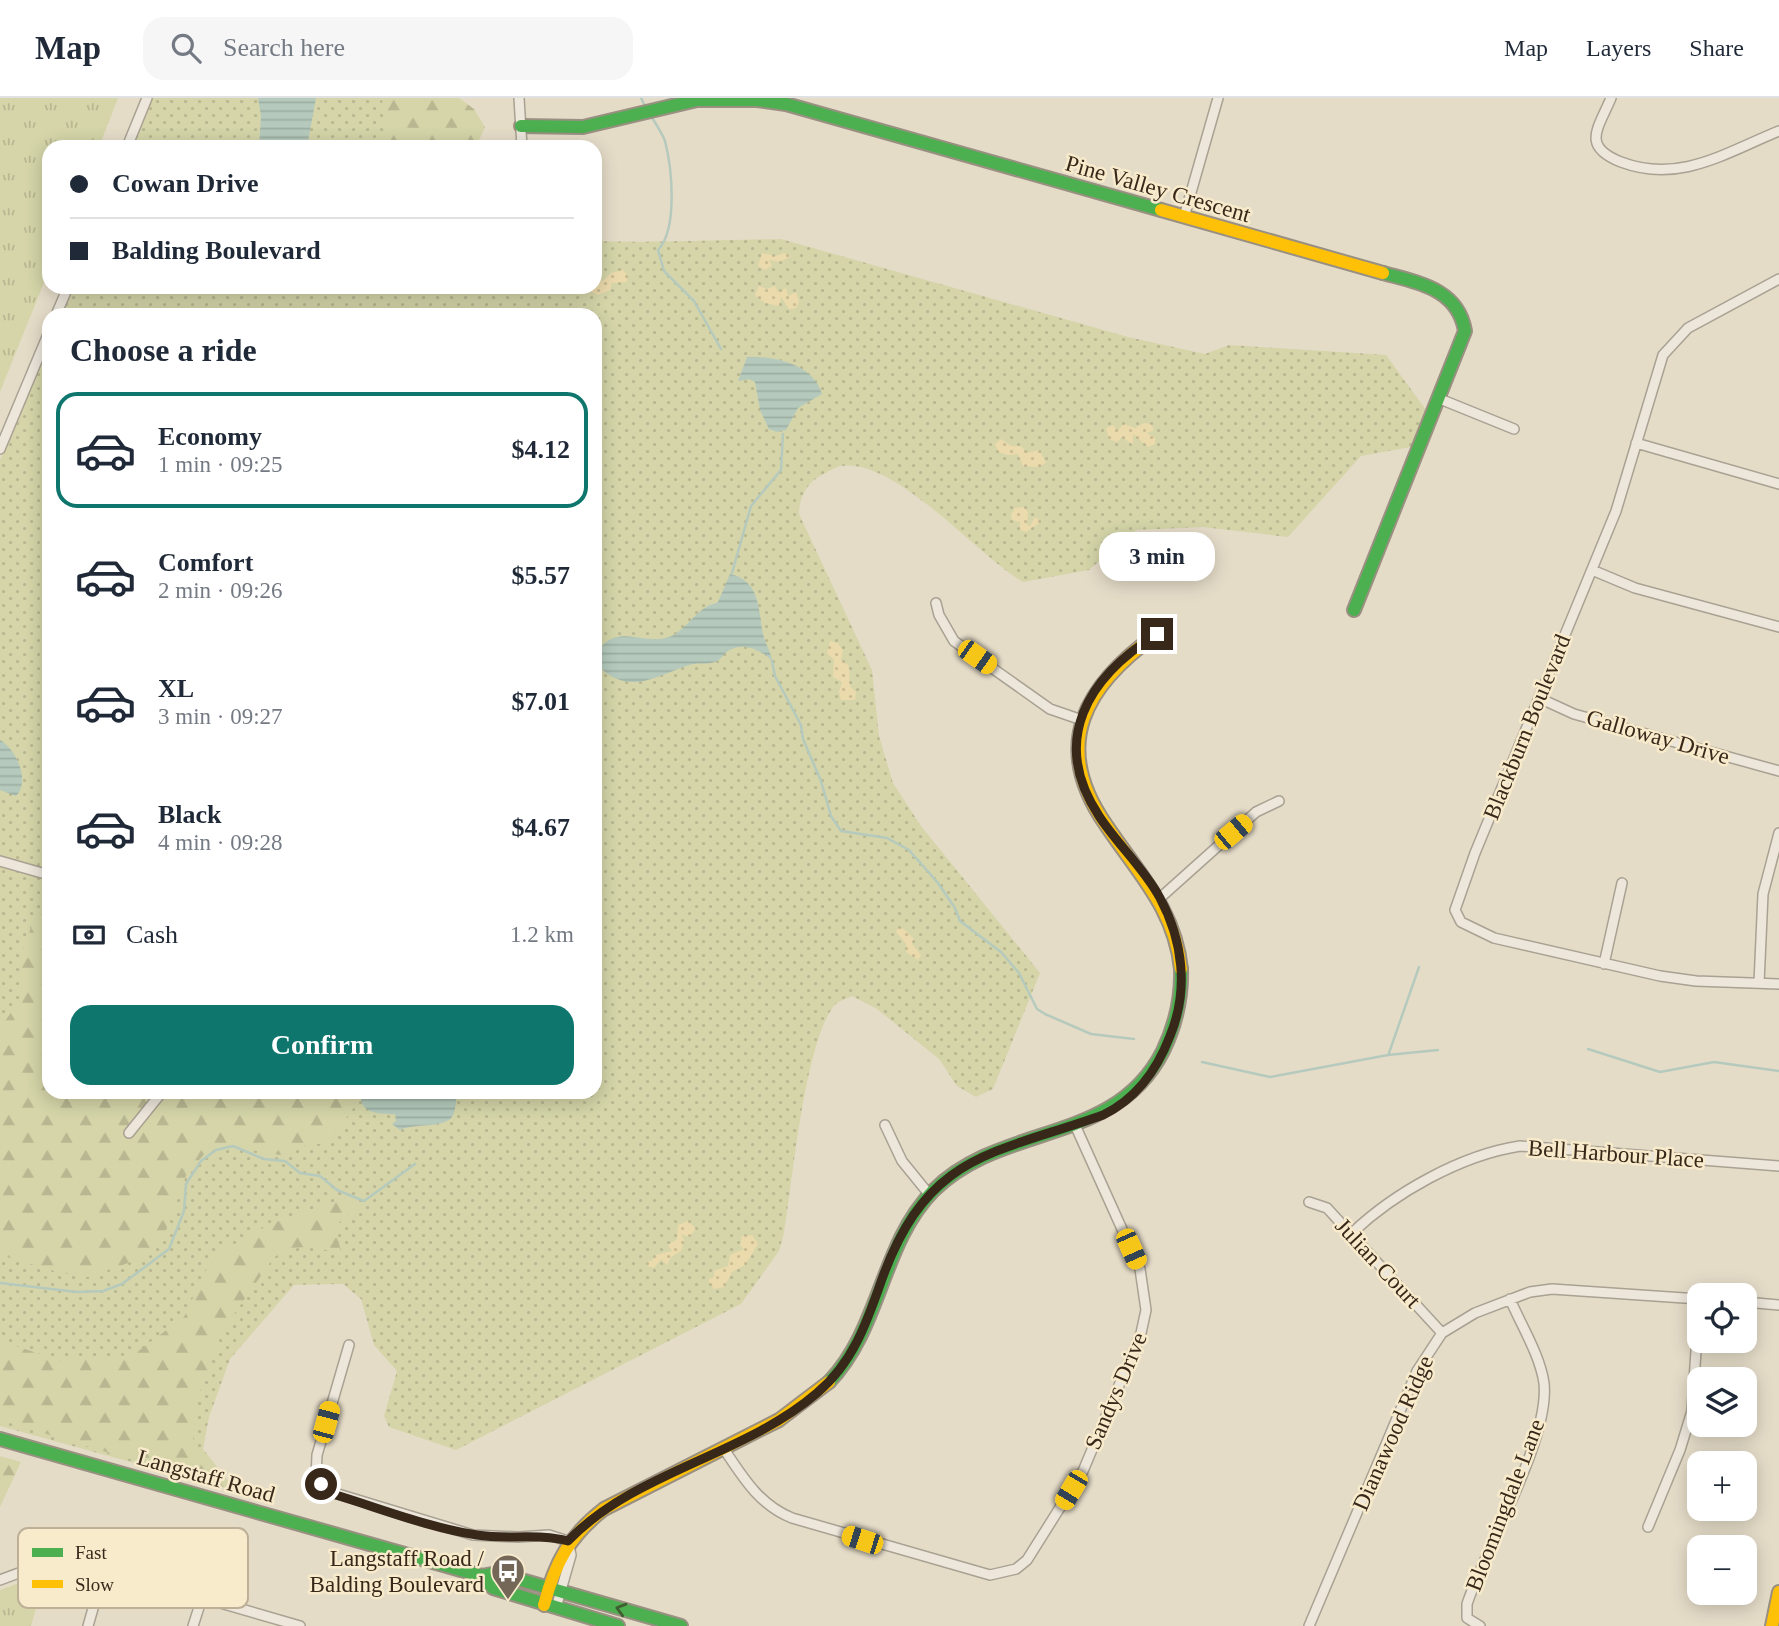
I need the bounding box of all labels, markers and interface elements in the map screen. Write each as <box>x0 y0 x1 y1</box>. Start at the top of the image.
search box <box>143 17 633 80</box>
icon: search <box>167 29 205 67</box>
text: Map <box>35 30 101 66</box>
text: Search here <box>223 33 345 62</box>
text: Map <box>1504 35 1548 61</box>
text: Layers <box>1586 35 1651 61</box>
text: Share <box>1689 35 1744 61</box>
street label: Pine Valley Crescent <box>1063 151 1254 228</box>
text: Cowan Drive <box>112 169 259 198</box>
text: Balding Boulevard <box>112 236 321 265</box>
text: Choose a ride <box>70 332 257 368</box>
icon: car <box>74 419 137 482</box>
text: Economy <box>158 422 262 451</box>
text: $4.12 <box>512 435 570 464</box>
text: 1 min · 09:25 <box>158 452 283 477</box>
callout: 3 min <box>1099 532 1215 582</box>
text: 3 min <box>1129 544 1185 569</box>
icon: car <box>74 545 137 608</box>
text: Comfort <box>158 548 253 577</box>
text: $5.57 <box>512 561 570 590</box>
text: 2 min · 09:26 <box>158 578 283 603</box>
route end <box>1141 618 1173 650</box>
street label: Blackburn Boulevard <box>1478 630 1576 823</box>
car <box>954 636 1001 678</box>
icon: car <box>74 671 137 734</box>
text: XL <box>158 674 194 703</box>
text: $7.01 <box>512 687 570 716</box>
text: 3 min · 09:27 <box>158 704 283 729</box>
street label: Galloway Drive <box>1584 705 1732 769</box>
icon: car <box>74 797 137 860</box>
text: Black <box>158 800 222 829</box>
car <box>1211 810 1256 854</box>
text: $4.67 <box>512 813 570 842</box>
text: 4 min · 09:28 <box>158 830 283 855</box>
icon: cash <box>70 916 108 954</box>
text: Cash <box>126 920 178 949</box>
text: 1.2 km <box>510 922 574 947</box>
button: Confirm <box>70 1005 574 1085</box>
street label: Bell Harbour Place <box>1527 1135 1705 1173</box>
street label: Julian Court <box>1330 1213 1426 1313</box>
car <box>1113 1226 1150 1272</box>
map controls <box>1687 1283 1757 1605</box>
button: locate <box>1687 1283 1757 1353</box>
street label: Sandys Drive <box>1080 1329 1152 1453</box>
street label: Dianawood Ridge <box>1348 1352 1438 1514</box>
button: layers <box>1687 1367 1757 1437</box>
car <box>311 1399 342 1445</box>
street label: Bloomingdale Lane <box>1461 1416 1549 1594</box>
street label: Langstaff Road <box>134 1444 278 1508</box>
button: + <box>1687 1451 1757 1521</box>
car <box>1052 1467 1091 1513</box>
route start <box>305 1468 337 1500</box>
car <box>839 1524 886 1556</box>
legend <box>18 1528 248 1608</box>
button: − <box>1687 1535 1757 1605</box>
text: Fast <box>75 1542 107 1563</box>
place label: Langstaff Road / Balding Boulevard <box>310 1546 485 1597</box>
bus stop icon: Langstaff Road / Balding Boulevard <box>489 1552 527 1601</box>
text: Slow <box>75 1574 114 1595</box>
one-way arrow <box>615 1602 627 1617</box>

